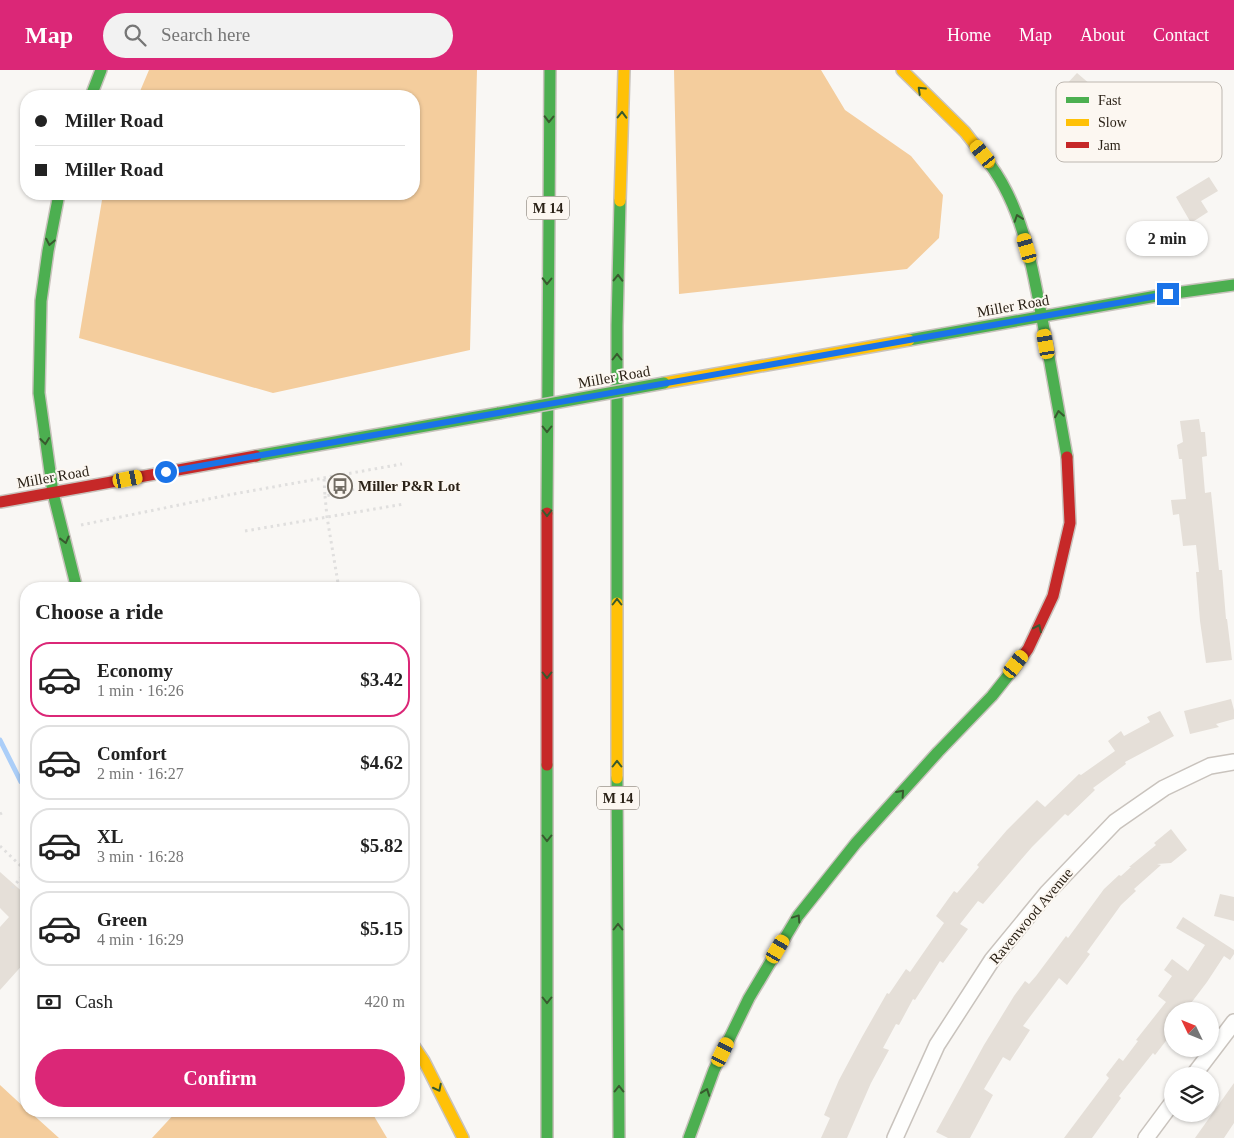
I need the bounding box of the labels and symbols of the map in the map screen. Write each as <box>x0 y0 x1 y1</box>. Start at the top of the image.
legend <box>1056 82 1222 162</box>
one-way arrow <box>918 87 927 96</box>
text: Fast <box>1098 93 1121 108</box>
one-way arrow <box>617 111 628 119</box>
one-way arrow <box>544 115 554 123</box>
text: Slow <box>1098 115 1128 130</box>
car <box>967 138 998 170</box>
text: Jam <box>1098 138 1121 153</box>
road number: M 14 <box>527 196 569 220</box>
one-way arrow <box>1014 214 1024 222</box>
callout: 2 min <box>1127 222 1209 256</box>
car <box>1015 232 1038 264</box>
one-way arrow <box>45 237 56 246</box>
one-way arrow <box>613 273 623 281</box>
one-way arrow <box>542 278 552 285</box>
route end <box>1157 283 1179 305</box>
street label: Miller Road <box>976 292 1051 320</box>
car <box>1036 328 1055 360</box>
one-way arrow <box>612 353 622 361</box>
street label: Miller Road <box>577 363 652 391</box>
one-way arrow <box>1054 409 1064 418</box>
one-way arrow <box>542 426 552 433</box>
one-way arrow <box>39 438 50 446</box>
route start <box>155 461 177 483</box>
street label: Miller Road <box>16 463 91 491</box>
car <box>111 469 144 489</box>
bus stop icon: Miller P&R Lot <box>327 473 353 499</box>
place label: Miller P&R Lot <box>358 478 460 494</box>
one-way arrow <box>542 509 552 517</box>
one-way arrow <box>59 536 70 545</box>
one-way arrow <box>612 598 622 606</box>
one-way arrow <box>1031 624 1042 633</box>
car <box>1000 648 1031 680</box>
one-way arrow <box>542 672 552 679</box>
one-way arrow <box>612 760 623 768</box>
road number: M 14 <box>597 786 639 810</box>
one-way arrow <box>895 790 904 799</box>
one-way arrow <box>542 834 552 842</box>
street label: Ravenwood Avenue <box>986 865 1076 967</box>
one-way arrow <box>791 914 800 924</box>
one-way arrow <box>613 923 623 930</box>
car <box>764 932 791 966</box>
one-way arrow <box>542 996 552 1004</box>
north arrow <box>1164 1002 1219 1058</box>
car <box>709 1035 736 1069</box>
one-way arrow <box>432 1083 442 1092</box>
one-way arrow <box>614 1085 624 1093</box>
one-way arrow <box>700 1089 710 1097</box>

